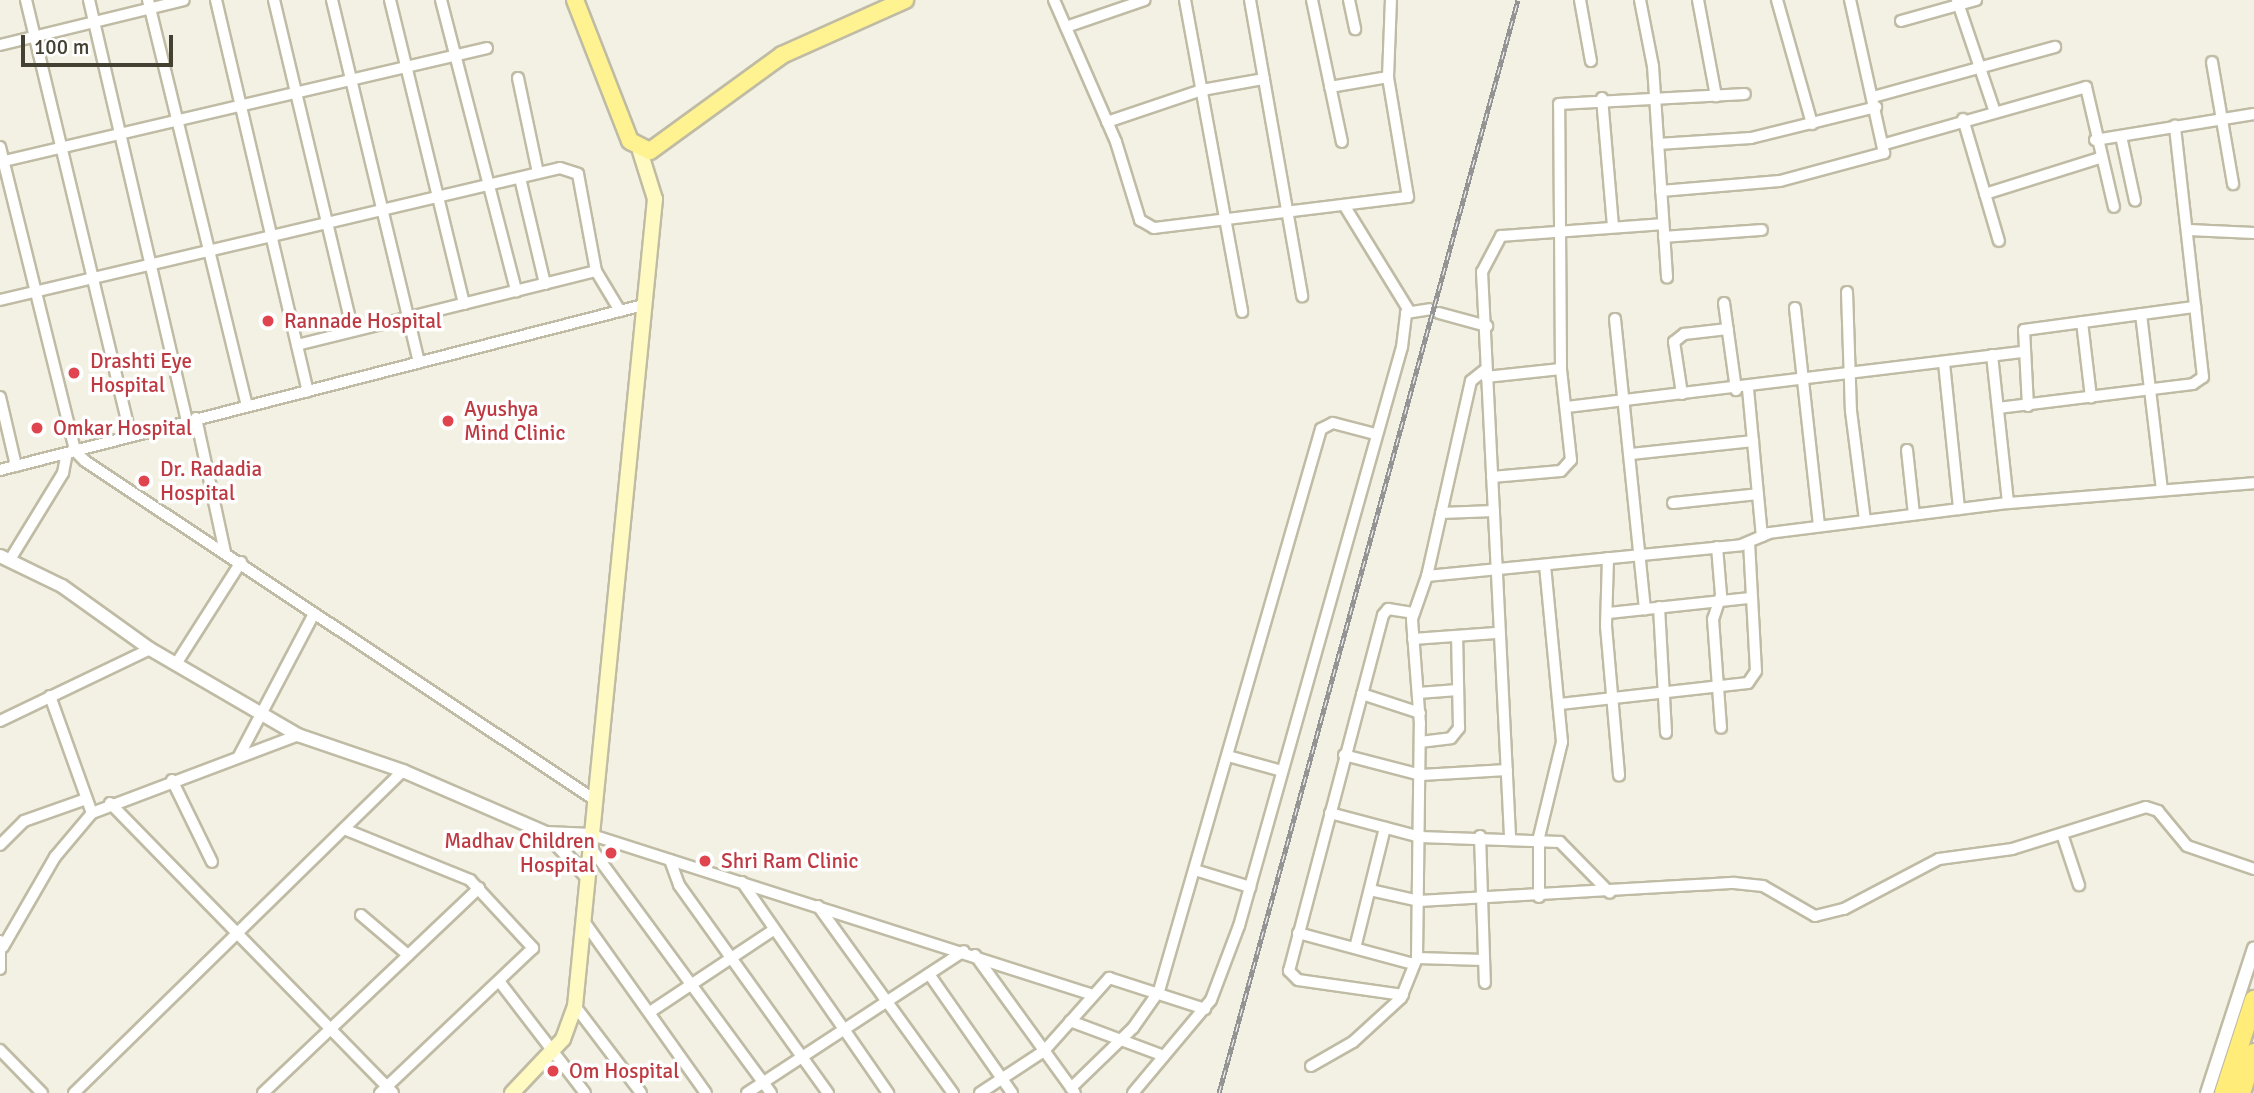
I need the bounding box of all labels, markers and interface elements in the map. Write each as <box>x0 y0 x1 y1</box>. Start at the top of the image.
scale bar <box>24 21 177 65</box>
text: 100 m <box>34 34 89 60</box>
place label: Rannade Hospital <box>284 308 442 334</box>
marker: Rannade Hospital <box>258 311 278 331</box>
place label: Drashti Eye Hospital <box>90 348 192 398</box>
marker: Drashti Eye Hospital <box>64 363 84 383</box>
place label: Ayushya Mind Clinic <box>464 396 565 446</box>
marker: Ayushya Mind Clinic <box>438 411 458 431</box>
place label: Omkar Hospital <box>53 415 192 441</box>
marker: Omkar Hospital <box>27 418 47 438</box>
place label: Dr. Radadia Hospital <box>160 456 262 506</box>
marker: Dr. Radadia Hospital <box>134 471 154 491</box>
place label: Madhav Children Hospital <box>444 828 595 878</box>
marker: Madhav Children Hospital <box>601 843 621 863</box>
place label: Shri Ram Clinic <box>721 848 858 874</box>
marker: Shri Ram Clinic <box>695 851 715 871</box>
place label: Om Hospital <box>569 1058 679 1084</box>
marker: Om Hospital <box>543 1061 563 1081</box>

